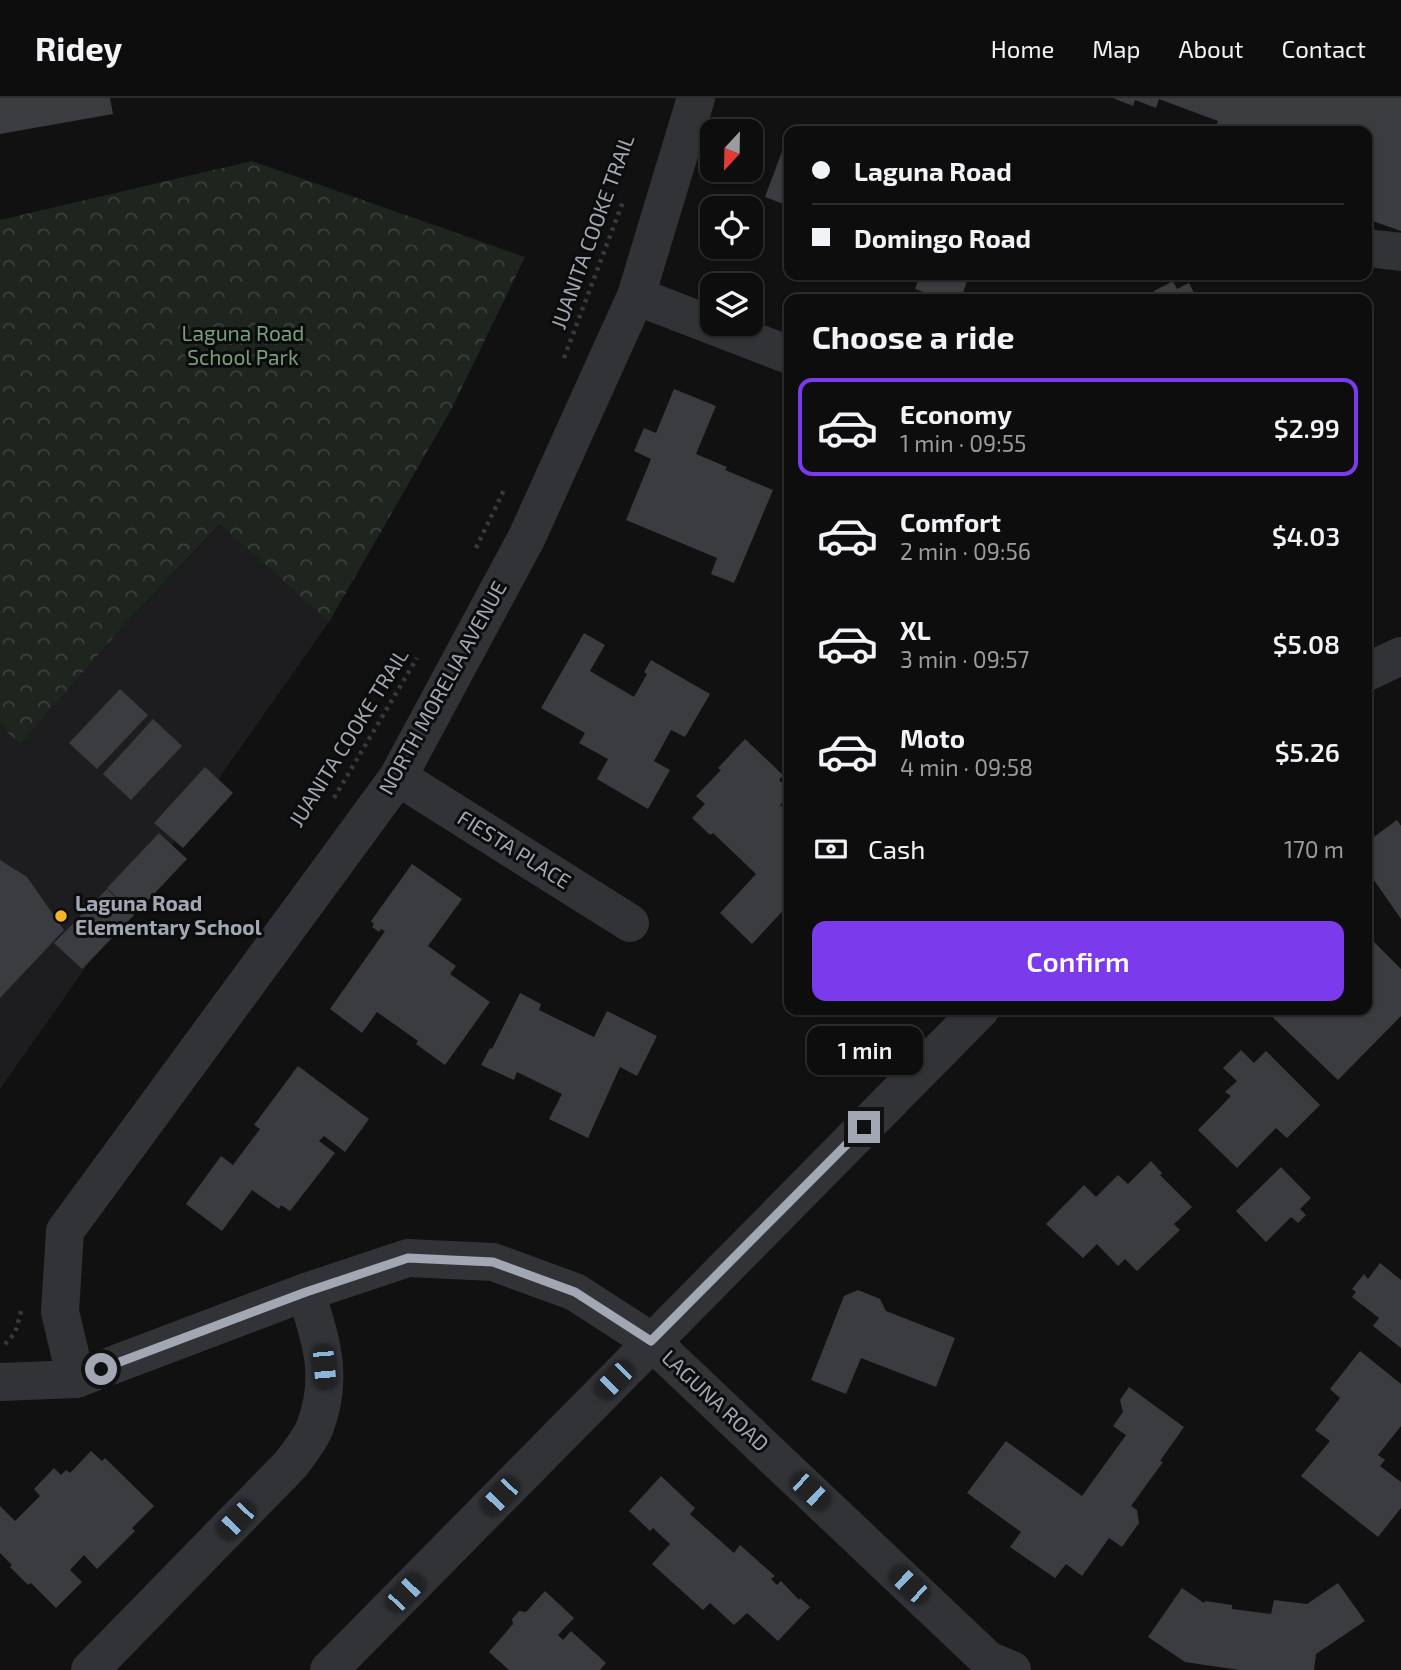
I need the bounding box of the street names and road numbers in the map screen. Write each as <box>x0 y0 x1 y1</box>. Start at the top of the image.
street label: JUANITA COOKE TRAIL <box>545 131 638 332</box>
street label: NORTH MORELIA AVENUE <box>373 576 511 798</box>
street label: JUANITA COOKE TRAIL <box>283 643 413 831</box>
street label: FIESTA PLACE <box>454 804 576 893</box>
street label: LAGUNA ROAD <box>657 1344 775 1456</box>

